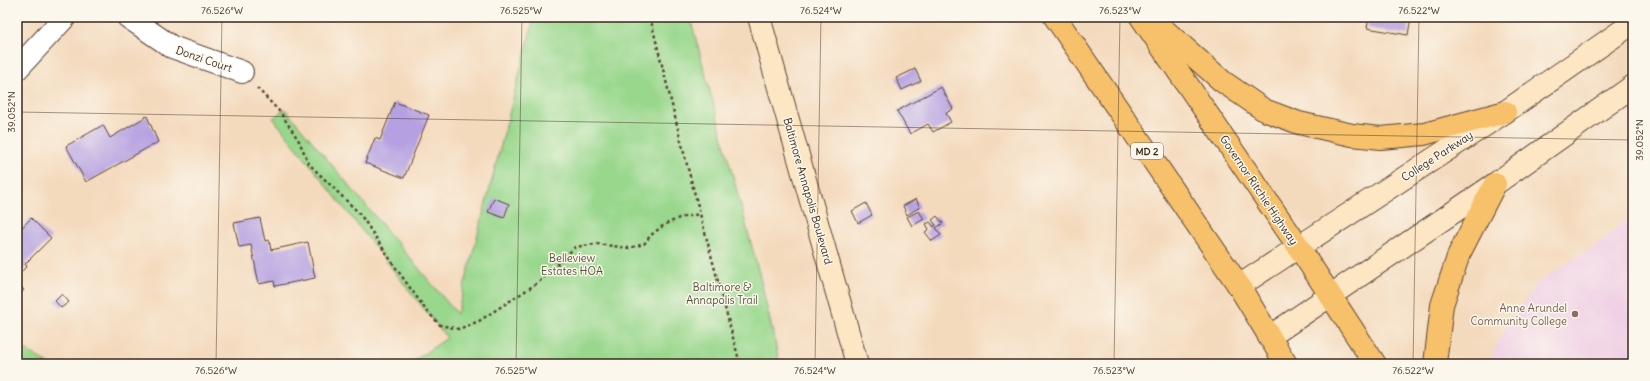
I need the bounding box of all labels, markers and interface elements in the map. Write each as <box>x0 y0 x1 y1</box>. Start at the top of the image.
text: 76.526°W <box>201 4 243 17</box>
text: 76.525°W <box>500 4 542 17</box>
text: 76.524°W <box>800 4 842 17</box>
text: 76.523°W <box>1099 4 1141 17</box>
text: 76.522°W <box>1398 4 1440 17</box>
street label: Donzi Court <box>174 43 234 75</box>
text: 39.052°N <box>5 91 18 133</box>
street label: Baltimore Annapolis Boulevard <box>780 116 836 267</box>
text: 39.052°N <box>1633 119 1646 161</box>
street label: College Parkway <box>1399 128 1475 184</box>
street label: Governor Ritchie Highway <box>1217 132 1301 248</box>
road number: MD 2 <box>1131 143 1163 159</box>
park label: Belleview Estates HOA <box>541 251 603 278</box>
park label: Baltimore & Annapolis Trail <box>686 280 758 307</box>
place label: Anne Arundel Community College <box>1470 301 1567 328</box>
marker: Anne Arundel Community College <box>1570 309 1580 319</box>
text: 76.526°W <box>195 364 237 377</box>
text: 76.525°W <box>495 364 537 377</box>
text: 76.524°W <box>794 364 836 377</box>
text: 76.523°W <box>1093 364 1135 377</box>
text: 76.522°W <box>1392 364 1434 377</box>

